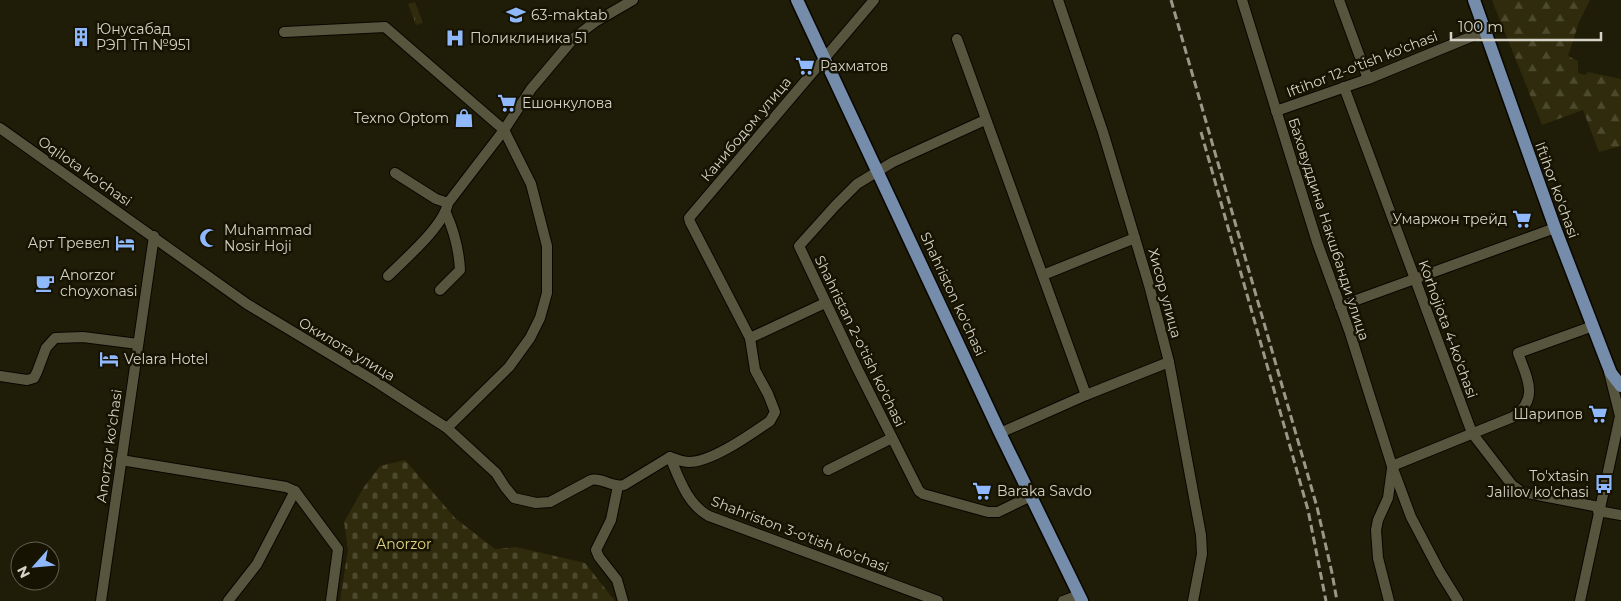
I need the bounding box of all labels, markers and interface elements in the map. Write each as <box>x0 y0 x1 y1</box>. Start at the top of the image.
school or university icon: 63-maktab <box>505 4 527 26</box>
place label: 63-maktab <box>531 6 607 24</box>
scale bar <box>1451 10 1601 42</box>
text: 100 m <box>1458 17 1503 36</box>
place label: Юнусабад РЭП Тп №951 <box>96 20 191 54</box>
building icon: Юнусабад РЭП Тп №951 <box>70 26 92 48</box>
hospital icon: Поликлиника 51 <box>444 27 466 49</box>
street label: Iftihor 12-o'tish ko'chasi <box>1284 27 1440 101</box>
place label: Поликлиника 51 <box>470 29 587 47</box>
supermarket icon: Рахматов <box>794 55 816 77</box>
place label: Рахматов <box>820 57 888 75</box>
street label: Канибодом улица <box>697 73 795 185</box>
supermarket icon: Ешонкулова <box>496 92 518 114</box>
place label: Ешонкулова <box>522 94 612 112</box>
shop icon: Texno Optom <box>453 107 475 129</box>
place label: Texno Optom <box>354 109 449 127</box>
street label: Баховуддина Накшбанди улица <box>1284 115 1374 343</box>
street label: Oqilota ko'chasi <box>35 132 135 210</box>
street label: Iftihor ko'chasi <box>1531 139 1583 241</box>
supermarket icon: Умаржон трейд <box>1511 208 1533 230</box>
place label: Умаржон трейд <box>1392 210 1507 228</box>
place label: Muhammad Nosir Hoji <box>224 221 312 255</box>
mosque icon: Muhammad Nosir Hoji <box>198 227 220 249</box>
street label: Shahriston ko'chasi <box>916 229 990 359</box>
hotel icon: Арт Тревел <box>114 232 136 254</box>
place label: Арт Тревел <box>28 234 110 252</box>
street label: Хисор улица <box>1144 246 1186 340</box>
street label: Shahristan 2-o'tish ko'chasi <box>811 252 909 430</box>
street label: Korhojiota 4-ko'chasi <box>1415 257 1481 401</box>
place label: Anorzor choyxonasi <box>60 266 137 300</box>
cafe icon: Anorzor choyxonasi <box>34 272 56 294</box>
street label: Окилота улица <box>296 313 398 385</box>
hotel icon: Velara Hotel <box>98 348 120 370</box>
place label: Velara Hotel <box>124 350 208 368</box>
street label: Anorzor ko'chasi <box>92 388 126 504</box>
supermarket icon: Шарипов <box>1587 403 1609 425</box>
place label: Шарипов <box>1513 405 1583 423</box>
place label: To'xtasin Jalilov ko'chasi <box>1486 467 1589 501</box>
bus stop icon: To'xtasin Jalilov ko'chasi <box>1593 473 1615 495</box>
supermarket icon: Baraka Savdo <box>971 480 993 502</box>
place label: Baraka Savdo <box>997 482 1092 500</box>
street label: Shahriston 3-o'tish ko'chasi <box>709 492 891 576</box>
park label: Anorzor <box>376 535 432 553</box>
north arrow <box>10 541 60 591</box>
text: N <box>13 563 34 581</box>

